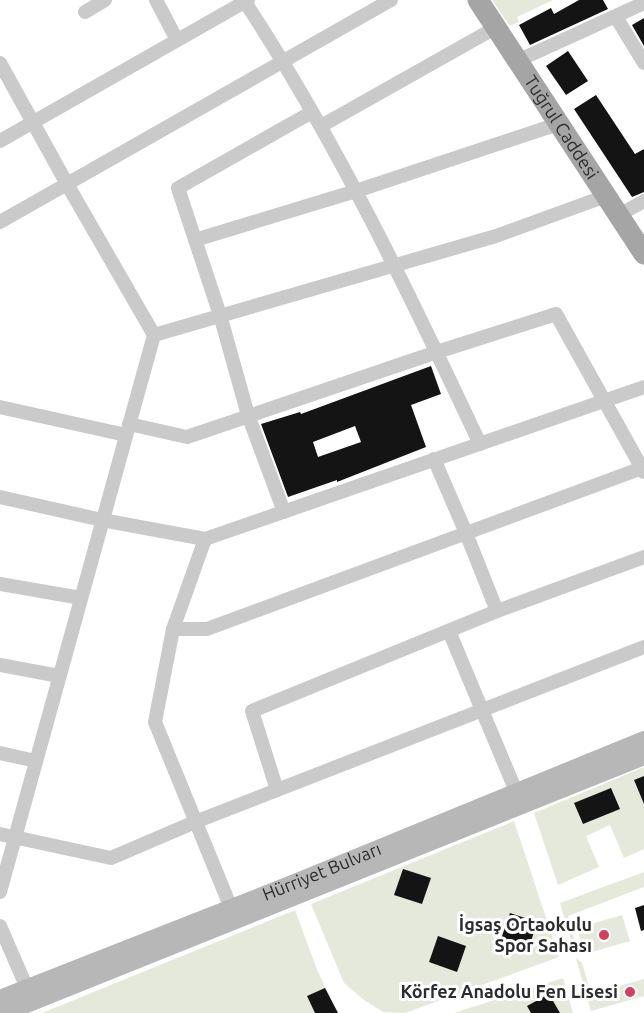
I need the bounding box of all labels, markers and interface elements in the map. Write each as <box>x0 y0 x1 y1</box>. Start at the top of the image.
street label: Tuğrul Caddesi <box>521 71 603 182</box>
street label: Hürriyet Bulvarı <box>259 838 384 904</box>
place label: İgsaş Ortaokulu Spor Sahası <box>459 914 592 955</box>
marker: İgsaş Ortaokulu Spor Sahası <box>597 928 611 942</box>
place label: Körfez Anadolu Fen Lisesi <box>400 981 618 1001</box>
marker: Körfez Anadolu Fen Lisesi <box>623 985 637 999</box>

